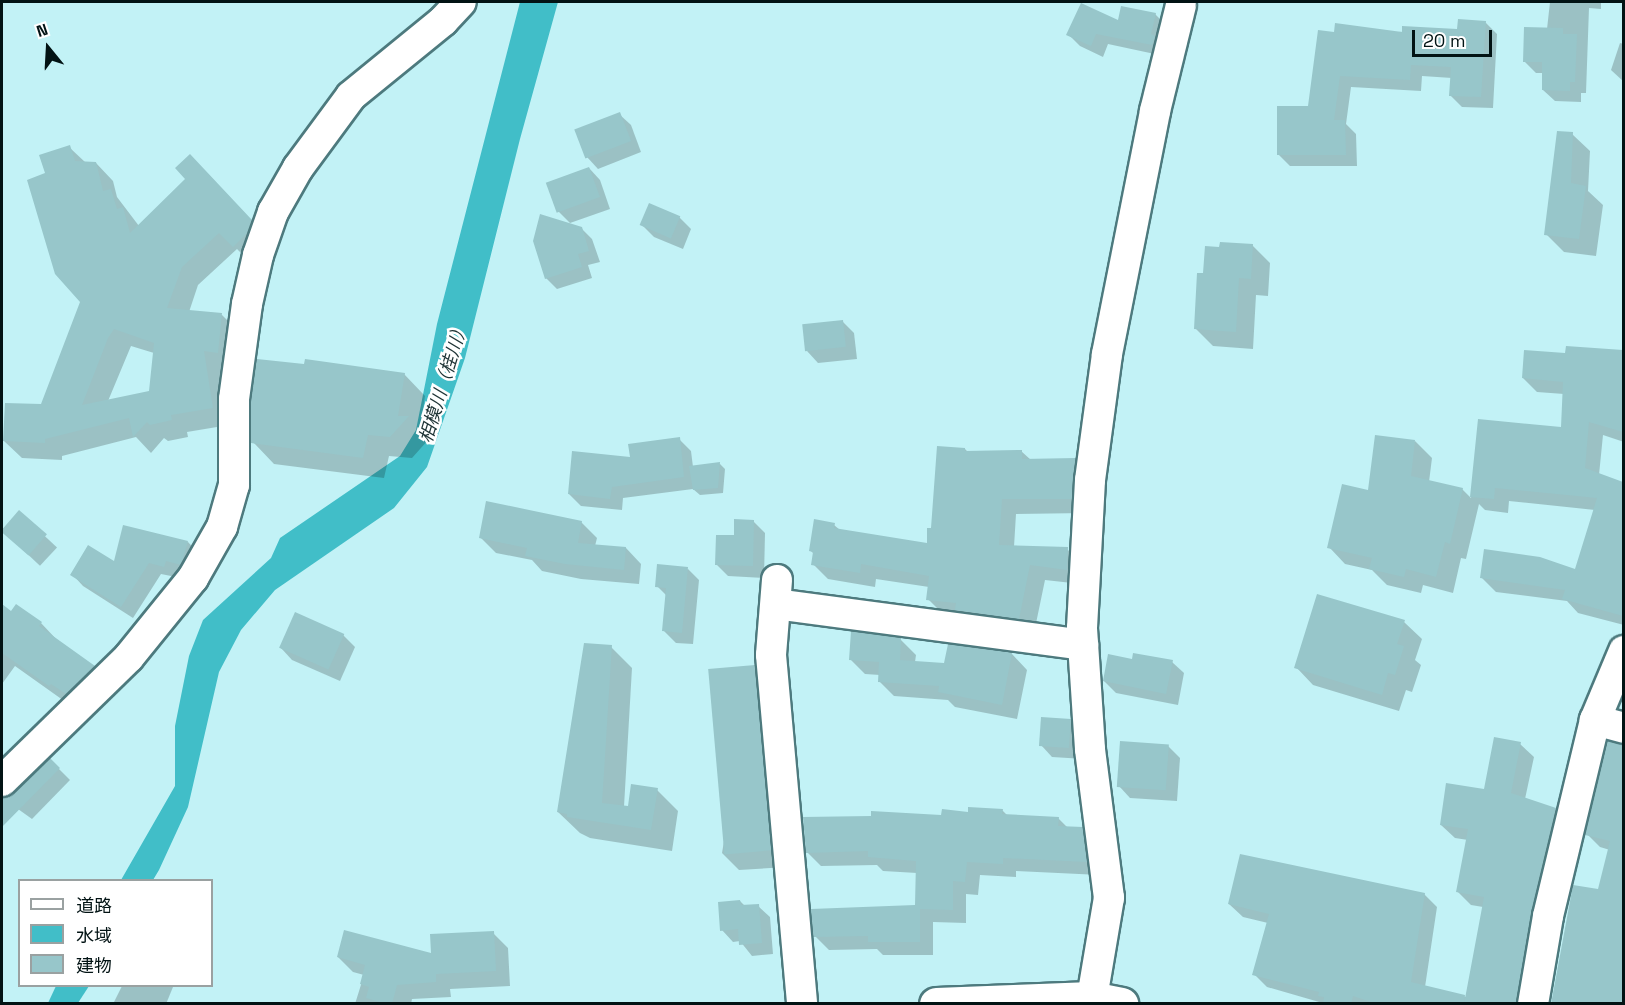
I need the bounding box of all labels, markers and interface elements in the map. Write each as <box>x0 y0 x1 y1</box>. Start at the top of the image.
north arrow <box>18 18 78 78</box>
scale bar <box>1415 18 1494 56</box>
text: N <box>34 19 51 42</box>
text: 20 m <box>1423 29 1466 52</box>
water label: 相模川（桂川） <box>415 319 473 445</box>
legend <box>18 879 213 987</box>
text: 道路 <box>76 894 112 917</box>
text: 水域 <box>76 924 112 947</box>
text: 建物 <box>76 954 112 977</box>

